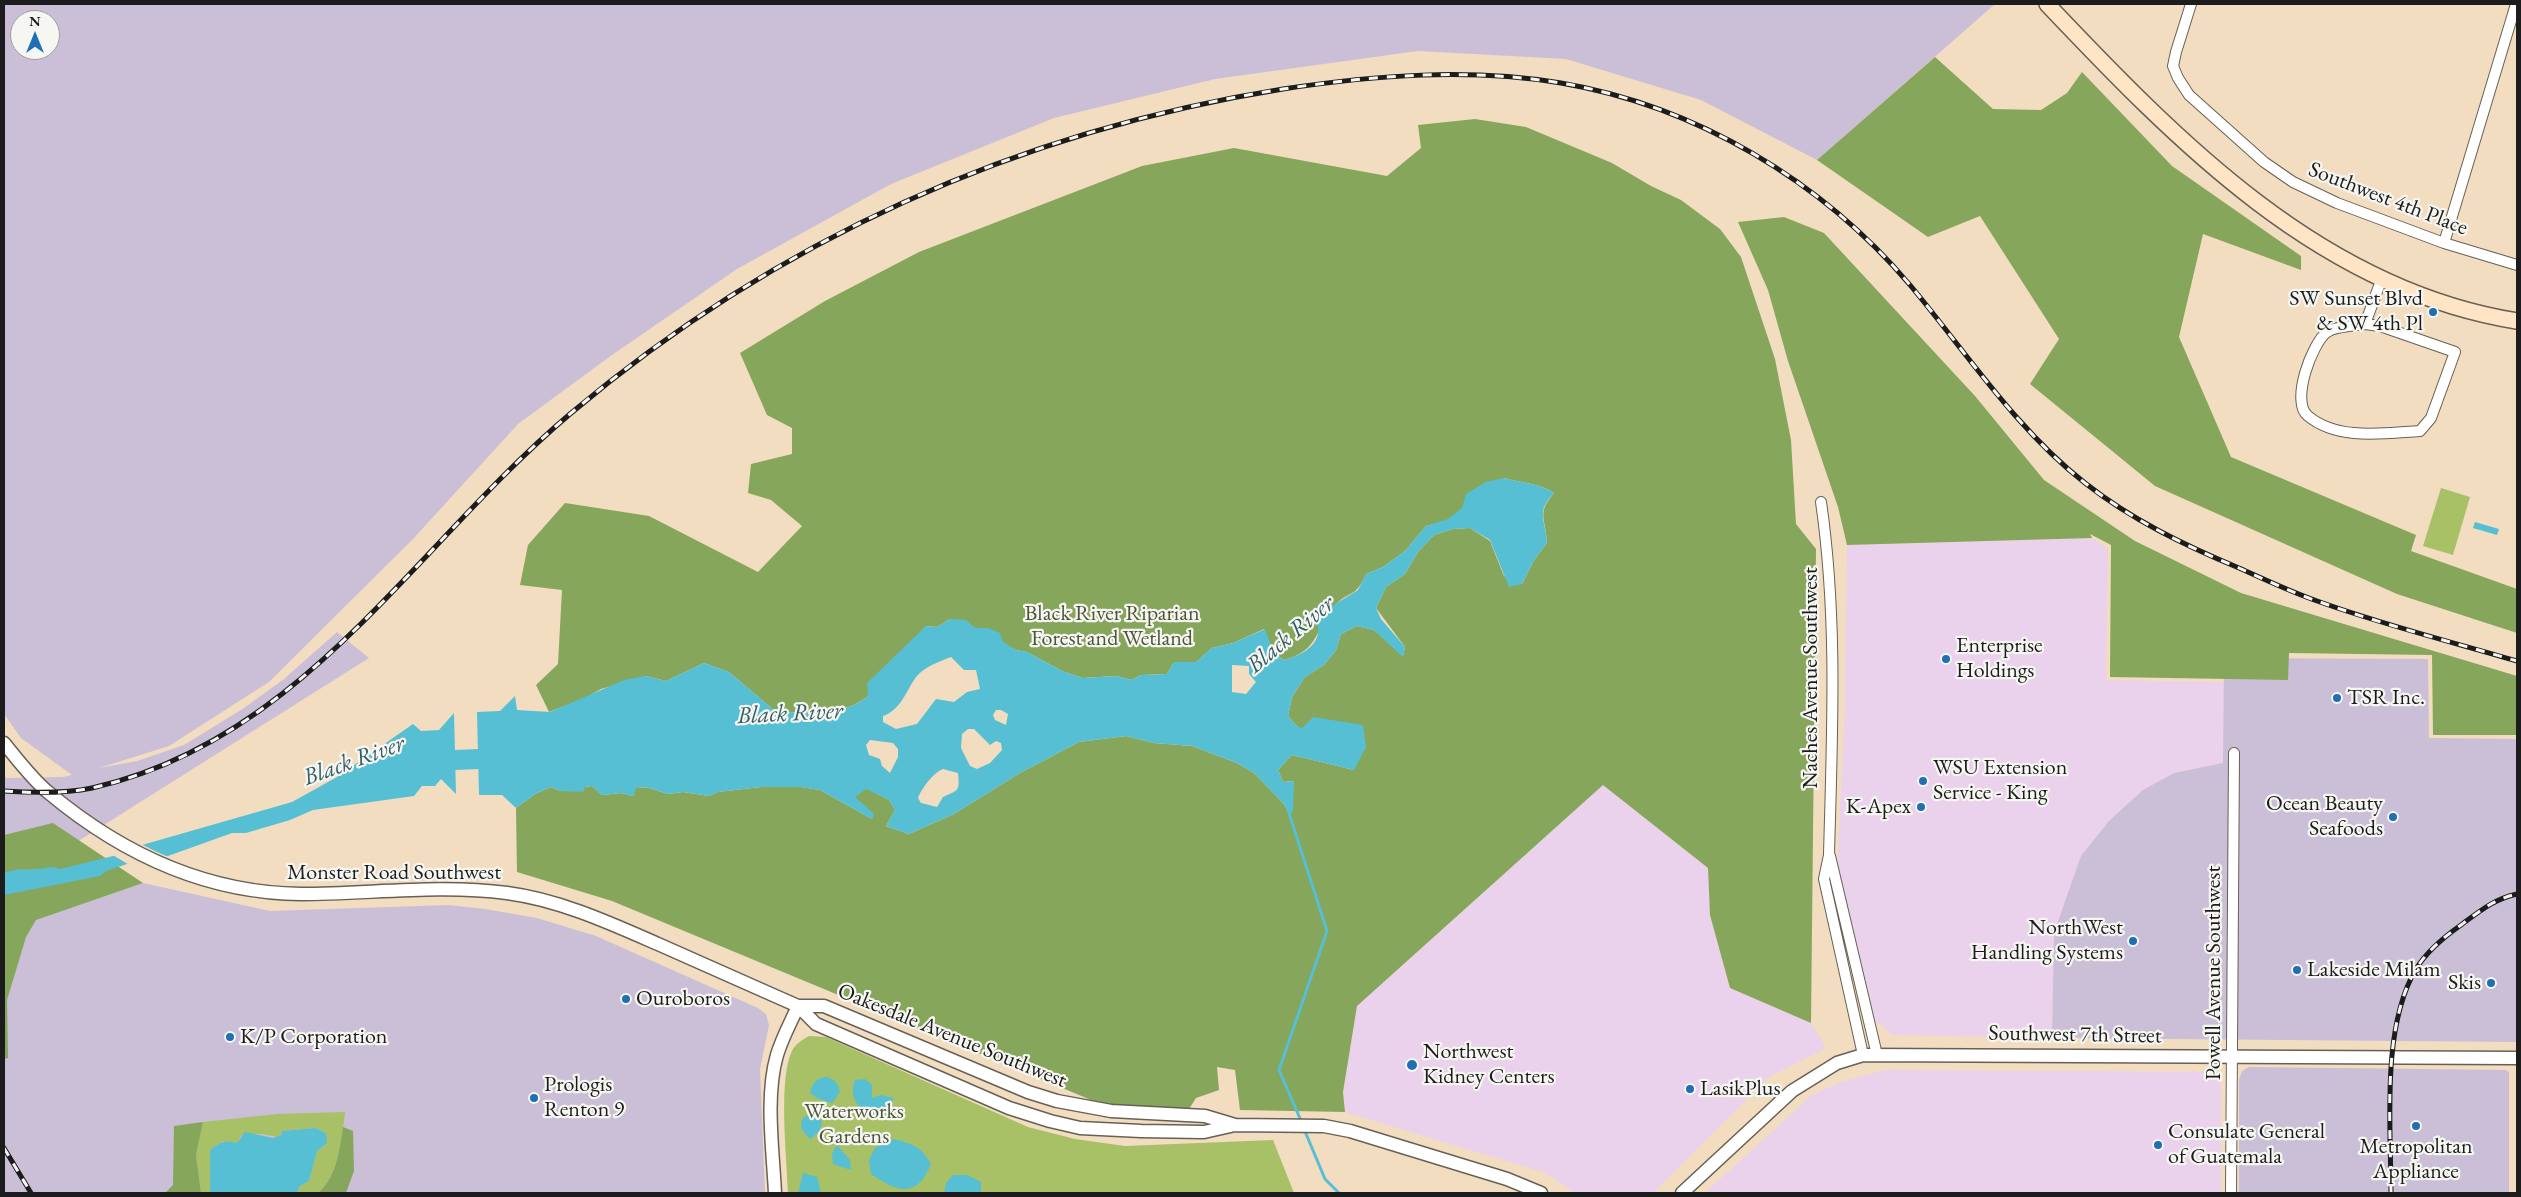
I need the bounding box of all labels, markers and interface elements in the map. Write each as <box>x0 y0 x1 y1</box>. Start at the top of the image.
north arrow <box>10 10 60 60</box>
text: N <box>29 12 41 30</box>
street label: Southwest 4th Place <box>2305 157 2471 241</box>
place label: SW Sunset Blvd & SW 4th Pl <box>2289 286 2423 338</box>
marker: SW Sunset Blvd & SW 4th Pl <box>2427 306 2439 318</box>
street label: Naches Avenue Southwest <box>1798 567 1824 789</box>
water label: Black River <box>1241 590 1341 680</box>
park label: Black River Riparian Forest and Wetland <box>1024 601 1200 652</box>
place label: Enterprise Holdings <box>1956 633 2043 684</box>
marker: Enterprise Holdings <box>1940 653 1952 665</box>
place label: TSR Inc. <box>2347 685 2425 711</box>
marker: TSR Inc. <box>2331 692 2343 704</box>
water label: Black River <box>736 697 844 731</box>
water label: Black River <box>299 729 409 793</box>
place label: WSU Extension Service - King <box>1933 755 2067 806</box>
marker: WSU Extension Service - King <box>1917 775 1929 787</box>
place label: Ocean Beauty Seafoods <box>2266 791 2383 842</box>
place label: K-Apex <box>1846 794 1911 820</box>
marker: K-Apex <box>1915 801 1927 813</box>
marker: Ocean Beauty Seafoods <box>2387 811 2399 823</box>
street label: Monster Road Southwest <box>287 860 501 886</box>
street label: Powell Avenue Southwest <box>2201 866 2227 1080</box>
place label: NorthWest Handling Systems <box>1971 915 2123 966</box>
marker: NorthWest Handling Systems <box>2127 935 2139 947</box>
place label: Lakeside Milam <box>2307 957 2441 983</box>
marker: Lakeside Milam <box>2291 964 2303 976</box>
place label: Skis <box>2448 970 2481 996</box>
marker: Skis <box>2485 977 2497 989</box>
street label: Oakesdale Avenue Southwest <box>834 978 1070 1094</box>
place label: Ouroboros <box>636 986 730 1012</box>
marker: Ouroboros <box>620 993 632 1005</box>
street label: Southwest 7th Street <box>1988 1020 2162 1050</box>
place label: K/P Corporation <box>240 1024 387 1050</box>
marker: K/P Corporation <box>224 1031 236 1043</box>
place label: Northwest Kidney Centers <box>1423 1039 1554 1090</box>
marker: Northwest Kidney Centers <box>1405 1058 1419 1072</box>
place label: Prologis Renton 9 <box>544 1072 624 1124</box>
place label: LasikPlus <box>1700 1076 1781 1102</box>
marker: LasikPlus <box>1684 1083 1696 1095</box>
marker: Prologis Renton 9 <box>528 1092 540 1104</box>
park label: Waterworks Gardens <box>804 1099 904 1150</box>
place label: Consulate General of Guatemala <box>2168 1119 2325 1170</box>
marker: Metropolitan Appliance <box>2410 1120 2422 1132</box>
place label: Metropolitan Appliance <box>2359 1134 2473 1186</box>
marker: Consulate General of Guatemala <box>2152 1139 2164 1151</box>

